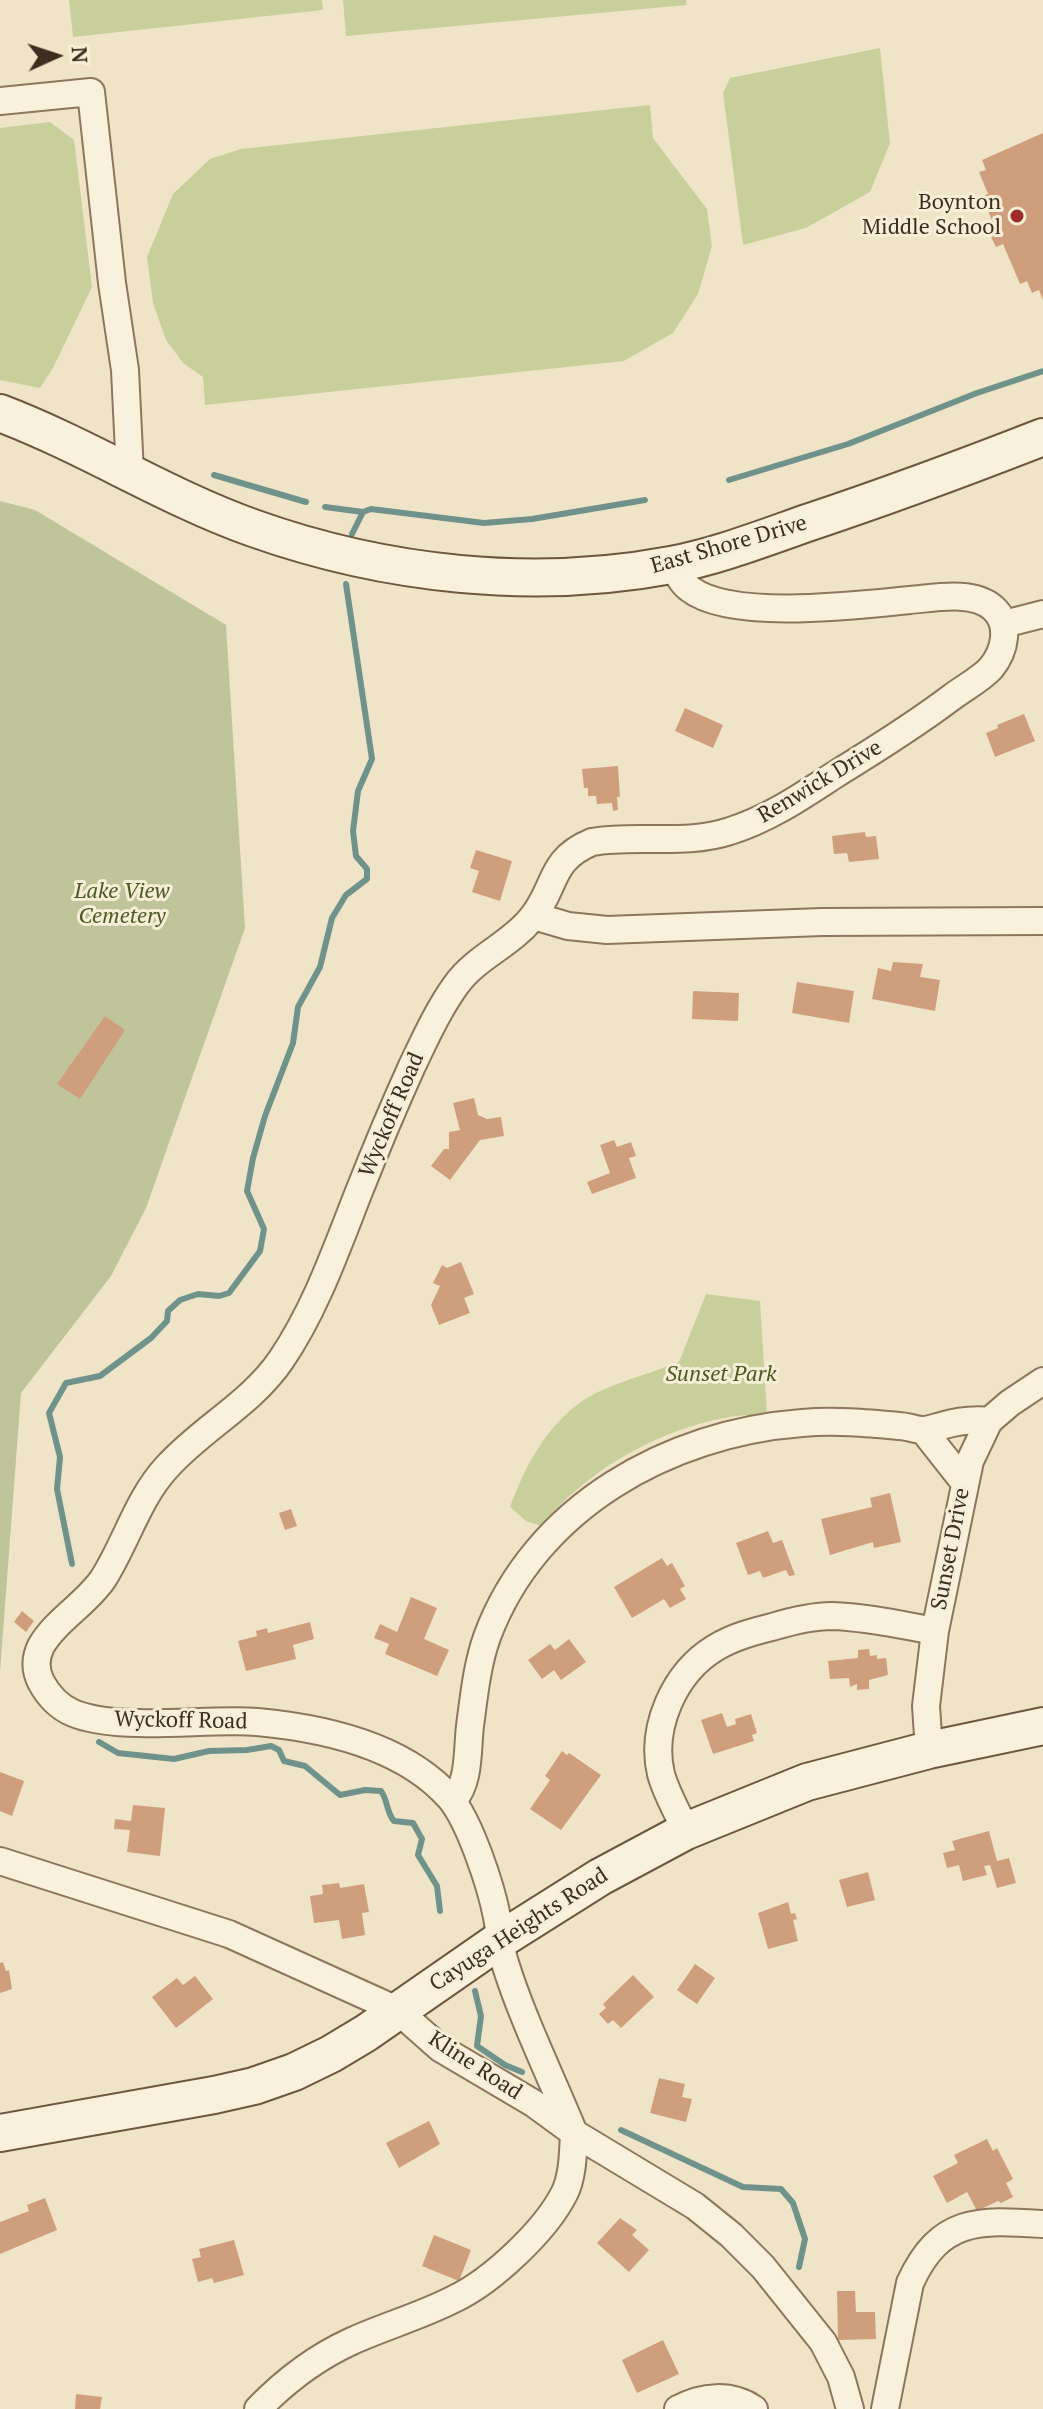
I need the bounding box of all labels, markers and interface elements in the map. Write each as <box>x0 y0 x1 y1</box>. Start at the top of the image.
north arrow <box>16 16 96 96</box>
text: N <box>66 46 95 64</box>
place label: Boynton Middle School <box>862 190 1001 242</box>
marker: Boynton Middle School <box>1008 207 1026 225</box>
street label: East Shore Drive <box>648 510 810 580</box>
street label: Renwick Drive <box>753 735 887 829</box>
park label: Lake View Cemetery <box>74 879 170 930</box>
street label: Wyckoff Road <box>354 1049 430 1181</box>
park label: Sunset Park <box>665 1362 777 1388</box>
street label: Sunset Drive <box>926 1486 976 1612</box>
street label: Wyckoff Road <box>114 1707 248 1735</box>
street label: Cayuga Heights Road <box>425 1862 613 1998</box>
street label: Kline Road <box>423 2026 527 2106</box>

